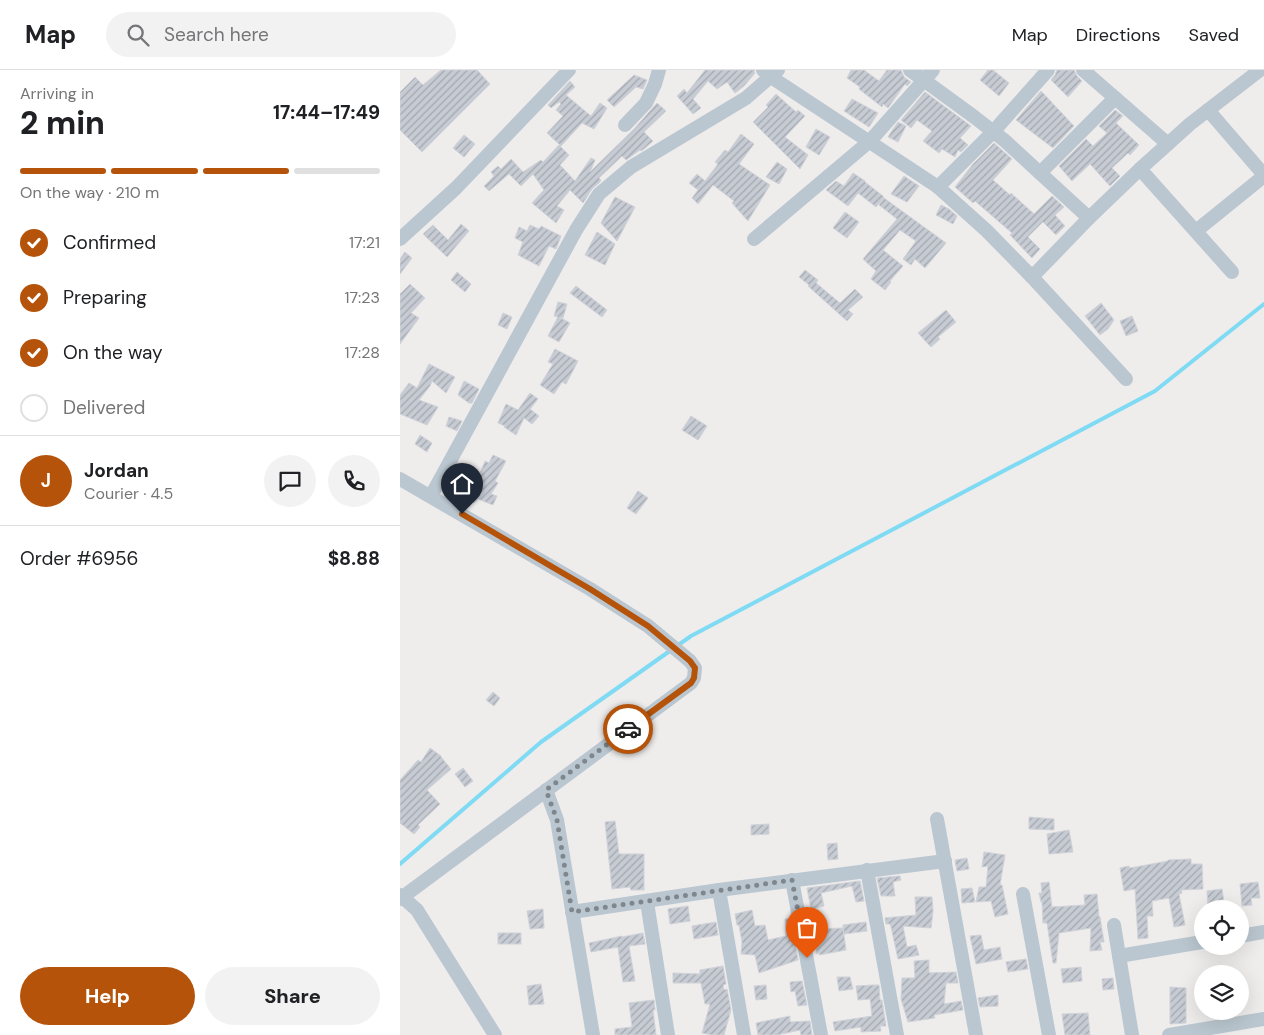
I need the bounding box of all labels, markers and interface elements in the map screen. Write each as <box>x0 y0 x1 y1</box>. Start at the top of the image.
search box <box>106 12 456 57</box>
text: Map <box>25 19 76 50</box>
icon: search <box>124 21 152 49</box>
text: Search here <box>164 22 269 47</box>
text: Map <box>1012 23 1048 47</box>
text: Directions <box>1076 23 1161 47</box>
text: Saved <box>1189 23 1239 47</box>
text: Arriving in <box>20 83 94 104</box>
text: 17:44–17:49 <box>273 100 380 125</box>
text: 2 min <box>20 102 105 144</box>
text: On the way · 210 m <box>20 182 159 203</box>
icon: check <box>20 229 48 257</box>
text: Confirmed <box>63 230 156 255</box>
text: 17:21 <box>349 232 380 253</box>
icon: check <box>20 284 48 312</box>
text: Preparing <box>63 285 147 310</box>
text: 17:23 <box>345 287 380 308</box>
icon: check <box>20 339 48 367</box>
text: On the way <box>63 340 163 365</box>
text: 17:28 <box>345 342 380 363</box>
text: Delivered <box>63 395 145 420</box>
button: chat <box>264 455 316 507</box>
button: phone <box>328 455 380 507</box>
text: Jordan <box>84 458 149 483</box>
pin <box>441 463 483 514</box>
text: J <box>41 468 51 493</box>
icon: home <box>448 470 476 498</box>
text: Courier · 4.5 <box>84 483 173 504</box>
text: Order #6956 <box>20 546 138 571</box>
text: $8.88 <box>328 546 380 571</box>
courier <box>603 704 653 754</box>
icon: car <box>614 715 642 743</box>
map controls <box>1194 900 1249 1020</box>
button: locate <box>1194 900 1249 955</box>
pin <box>786 907 828 958</box>
icon: bag <box>793 914 821 942</box>
button: layers <box>1194 965 1249 1020</box>
button: Help <box>20 967 195 1025</box>
button: Share <box>205 967 380 1025</box>

